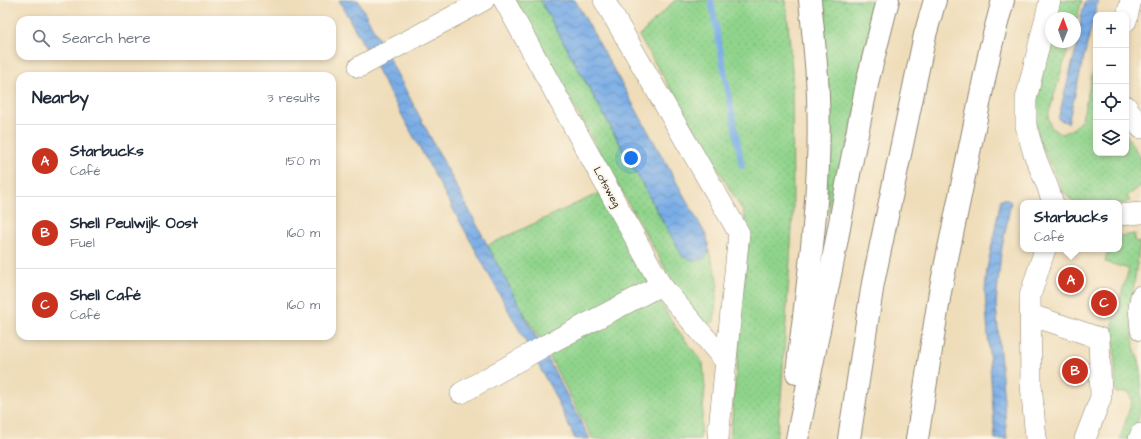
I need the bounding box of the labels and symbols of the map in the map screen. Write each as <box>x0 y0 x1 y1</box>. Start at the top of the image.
north arrow <box>1045 12 1081 48</box>
your location <box>621 148 641 168</box>
street label: Lotsweg <box>589 164 624 211</box>
pin: A <box>1058 265 1084 295</box>
pin: C <box>1091 288 1117 318</box>
pin: B <box>1062 356 1088 386</box>

